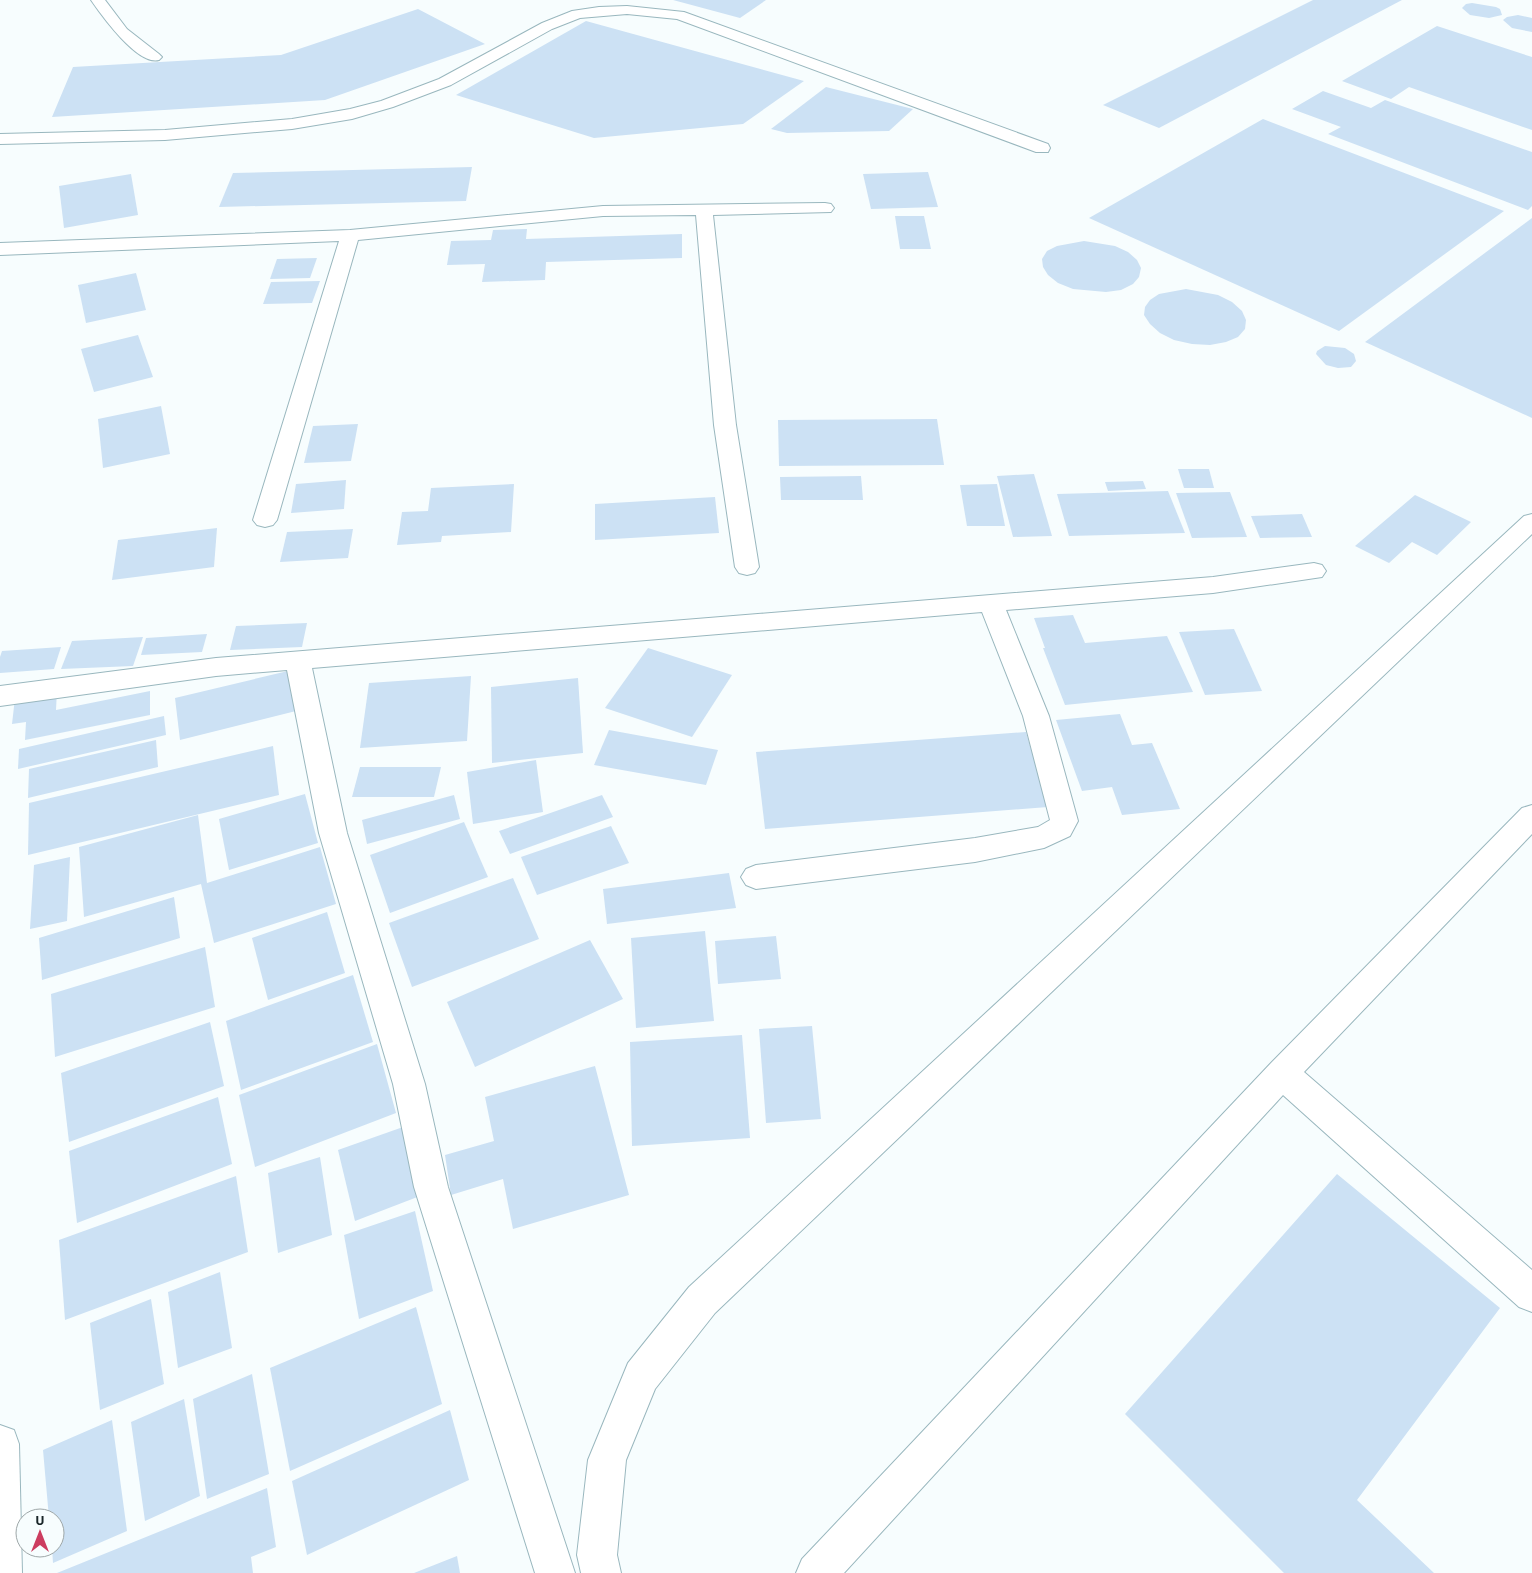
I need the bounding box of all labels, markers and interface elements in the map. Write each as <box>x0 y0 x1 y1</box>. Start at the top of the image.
north arrow <box>15 1508 65 1558</box>
text: U <box>36 1511 45 1528</box>

